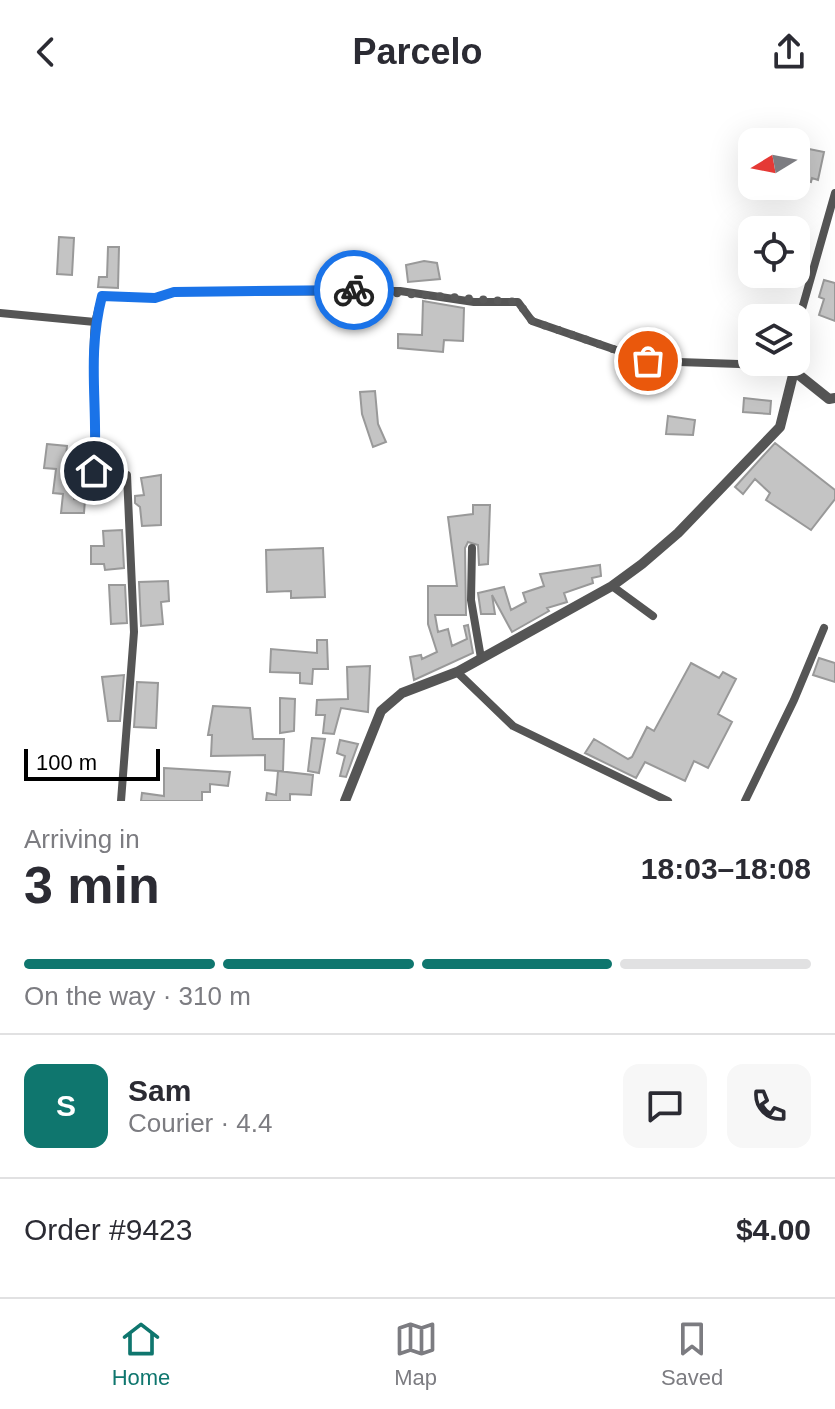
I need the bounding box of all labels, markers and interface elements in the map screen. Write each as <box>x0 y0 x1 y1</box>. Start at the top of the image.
icon: back <box>24 30 68 74</box>
icon: share <box>767 30 811 74</box>
text: Parcelo <box>352 31 483 72</box>
north arrow <box>738 128 810 200</box>
map controls <box>738 128 810 376</box>
button: locate <box>738 216 810 288</box>
courier <box>314 250 394 330</box>
icon: bike <box>332 268 376 312</box>
button: layers <box>738 304 810 376</box>
pin <box>614 327 682 395</box>
icon: bag <box>626 339 670 383</box>
pin <box>60 437 128 505</box>
icon: home <box>72 449 116 493</box>
scale bar <box>24 745 160 781</box>
text: 100 m <box>36 750 97 775</box>
text: Arriving in <box>24 824 140 854</box>
text: 18:03–18:08 <box>641 852 811 885</box>
text: 3 min <box>24 856 160 914</box>
text: On the way · 310 m <box>24 981 251 1011</box>
button: chat <box>623 1064 707 1148</box>
button: phone <box>727 1064 811 1148</box>
text: Sam <box>128 1074 191 1107</box>
text: S <box>56 1089 76 1122</box>
text: Courier · 4.4 <box>128 1108 273 1138</box>
text: Order #9423 <box>24 1213 192 1246</box>
text: $4.00 <box>736 1213 811 1246</box>
tab: Home <box>112 1317 170 1391</box>
tab: Map <box>394 1317 438 1391</box>
tab: Saved <box>661 1317 723 1391</box>

